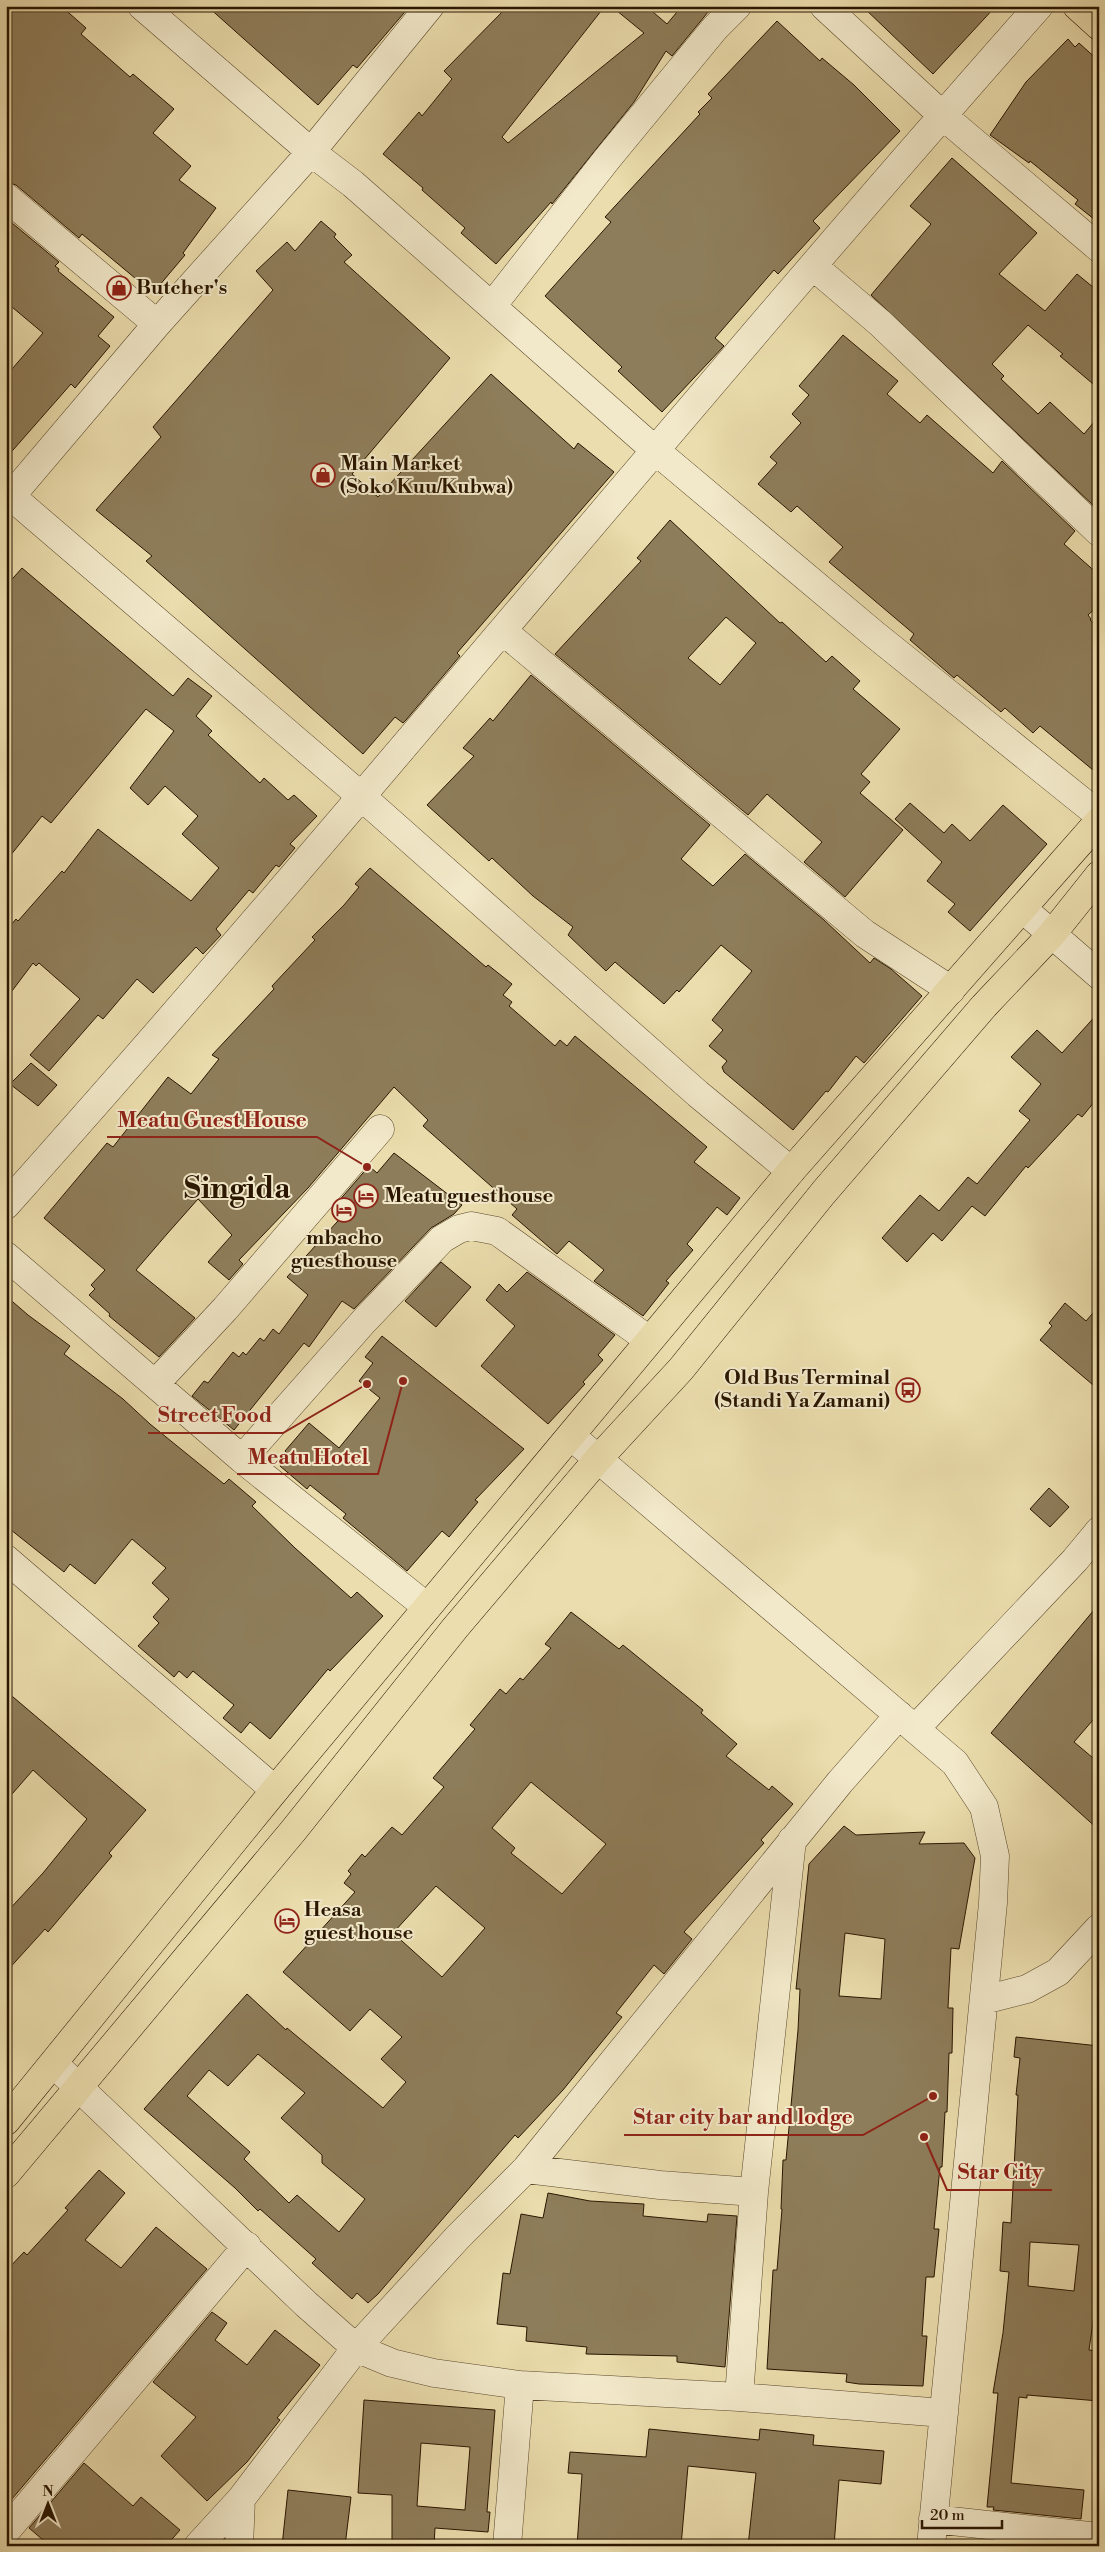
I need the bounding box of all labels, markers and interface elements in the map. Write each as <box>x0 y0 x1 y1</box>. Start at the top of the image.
shop icon: Butcher's <box>106 275 132 301</box>
place label: Butcher's <box>136 276 227 301</box>
place label: Main Market (Soko Kuu/Kubwa) <box>340 452 513 500</box>
shop icon: Main Market (Soko Kuu/Kubwa) <box>310 462 336 488</box>
callout: Meatu Guest House <box>107 1101 317 1137</box>
text: Meatu Guest House <box>117 1108 307 1134</box>
district label: Singida <box>184 1170 291 1208</box>
hotel icon: Meatu guesthouse <box>353 1183 379 1209</box>
place label: Meatu guesthouse <box>384 1184 553 1209</box>
hotel icon: mbacho guesthouse <box>331 1197 357 1223</box>
place label: mbacho guesthouse <box>291 1226 398 1274</box>
place label: Old Bus Terminal (Standi Ya Zamani) <box>714 1366 890 1414</box>
bus stop icon: Old Bus Terminal (Standi Ya Zamani) <box>895 1377 921 1403</box>
callout: Street Food <box>148 1397 283 1433</box>
text: Street Food <box>158 1403 272 1429</box>
callout: Meatu Hotel <box>237 1438 378 1474</box>
text: Meatu Hotel <box>248 1445 369 1471</box>
place label: Heasa guest house <box>304 1898 413 1946</box>
hotel icon: Heasa guest house <box>274 1908 300 1934</box>
callout: Star city bar and lodge <box>624 2099 863 2135</box>
text: Star city bar and lodge <box>633 2105 853 2131</box>
callout: Star City <box>947 2154 1052 2190</box>
text: Star City <box>957 2160 1043 2186</box>
north arrow <box>22 2480 72 2530</box>
text: N <box>42 2483 54 2501</box>
scale bar <box>922 2497 1002 2529</box>
text: 20 m <box>930 2506 965 2525</box>

